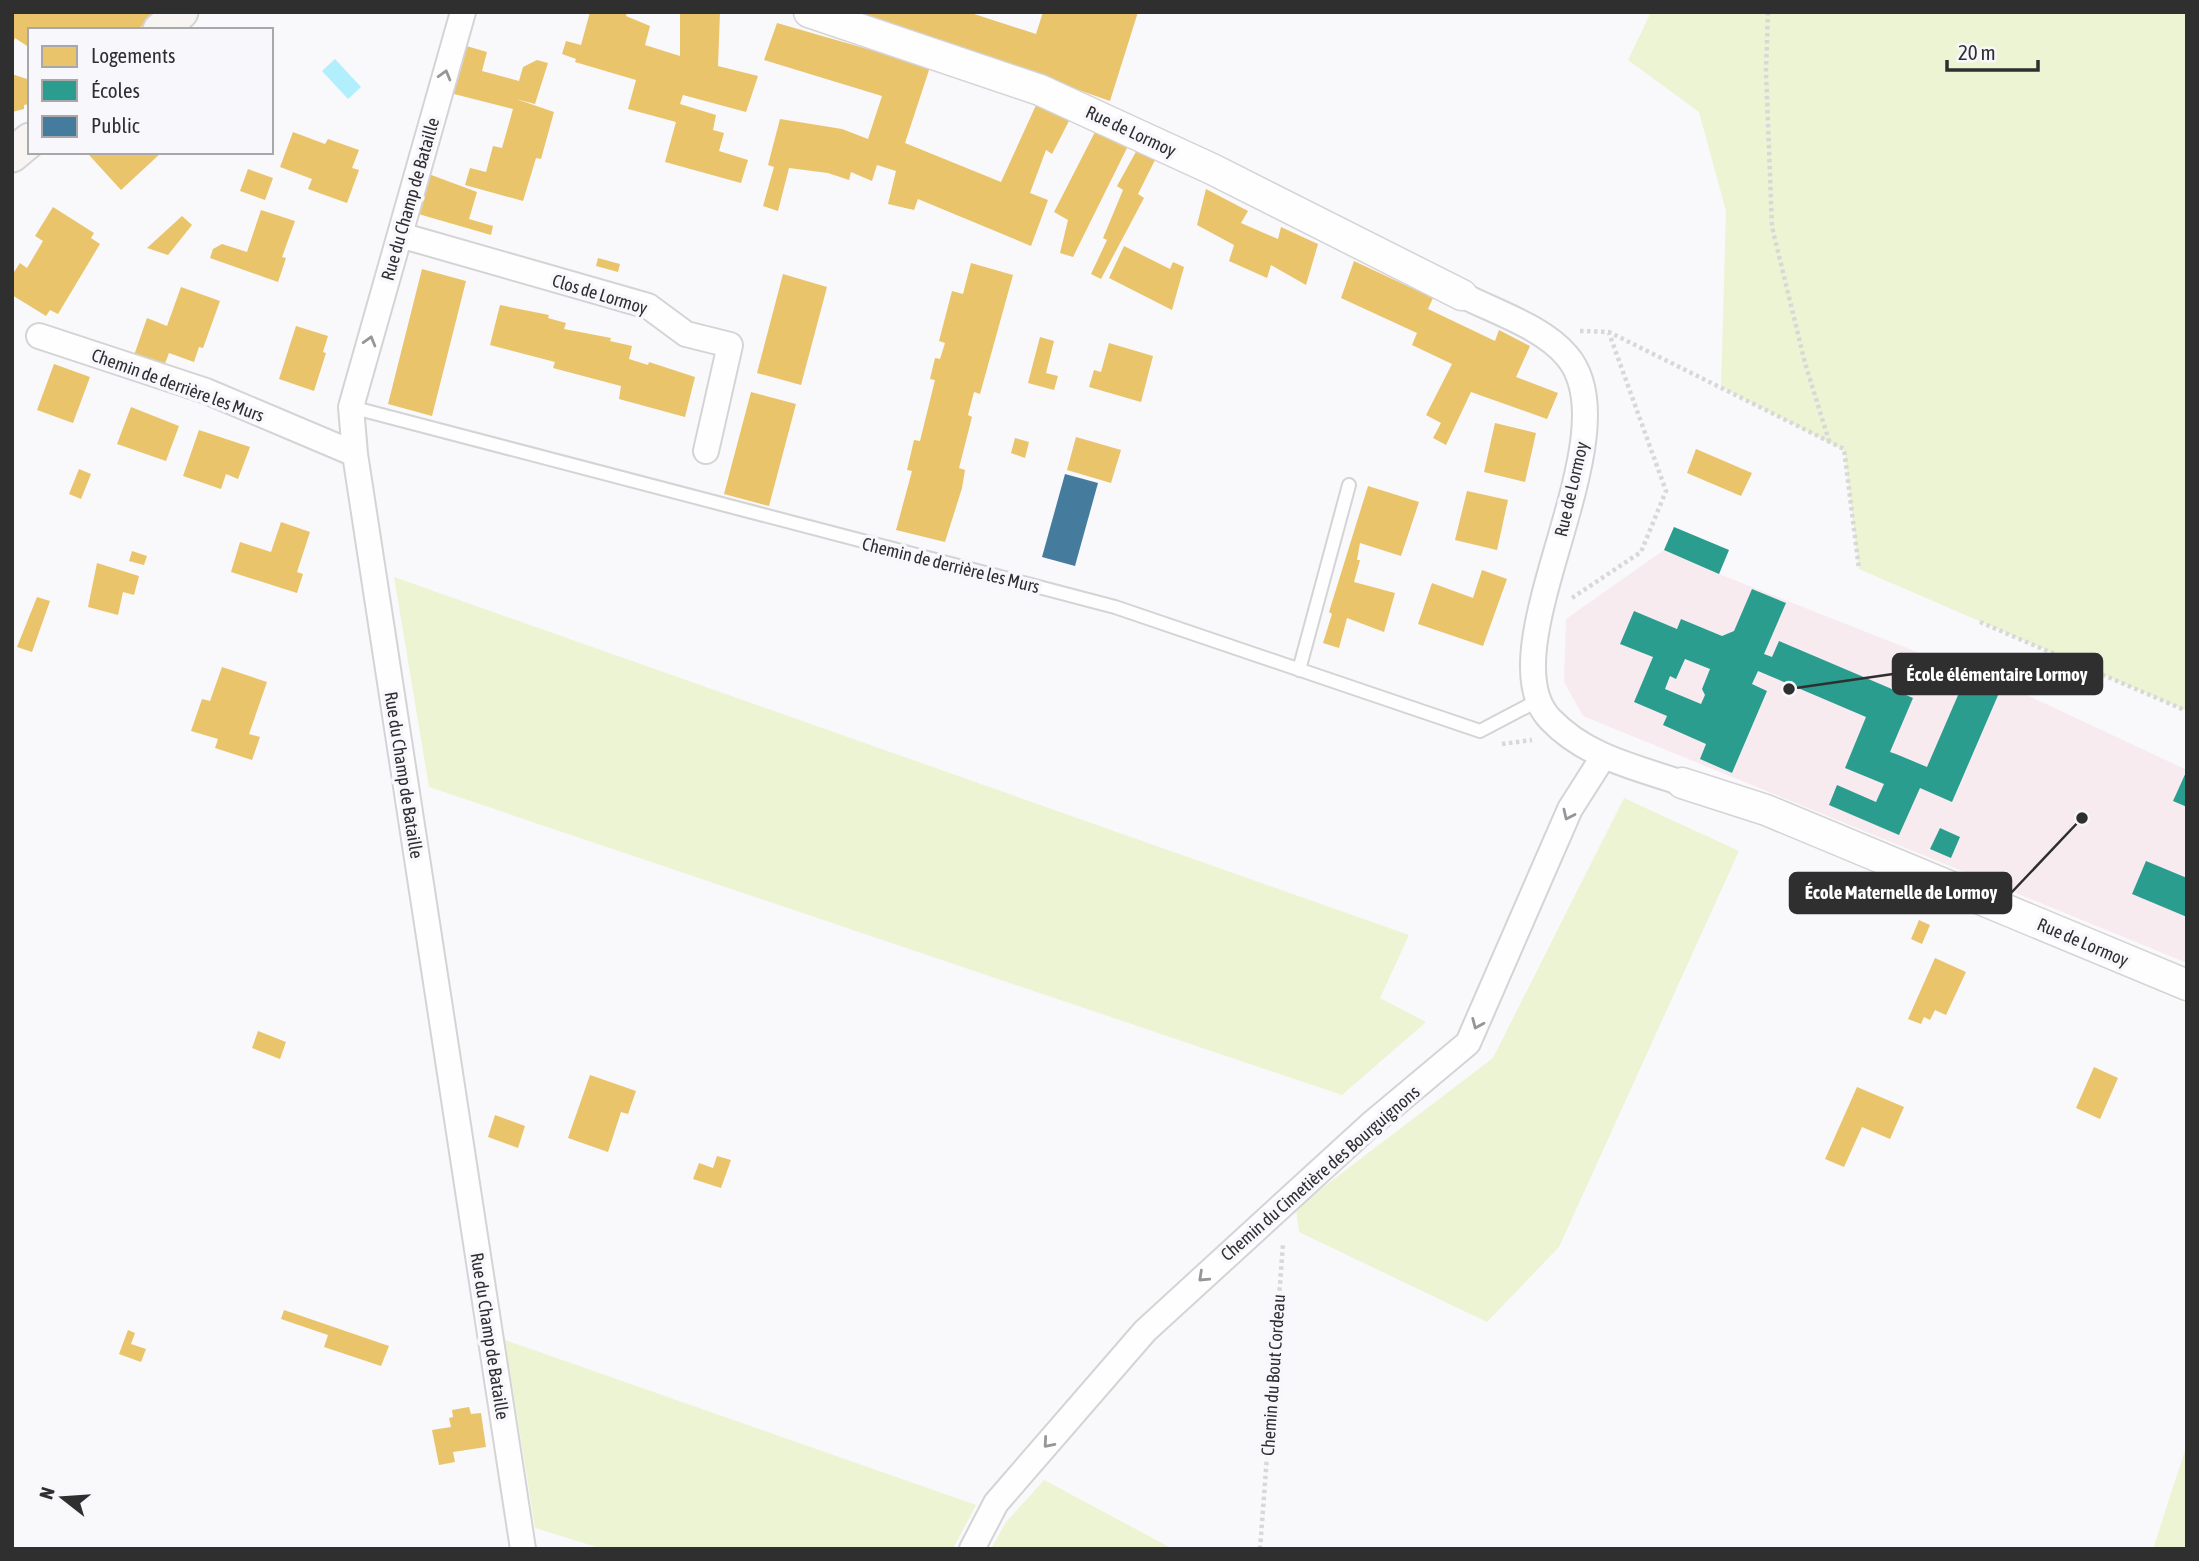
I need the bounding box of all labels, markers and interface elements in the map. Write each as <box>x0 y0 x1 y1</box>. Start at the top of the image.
legend <box>28 28 273 154</box>
scale bar <box>1947 28 2038 72</box>
text: 20 m <box>1958 40 1996 64</box>
text: Logements <box>91 43 175 67</box>
one-way arrow <box>437 69 451 81</box>
text: Écoles <box>91 78 140 102</box>
street label: Rue de Lormoy <box>1083 101 1179 161</box>
text: Public <box>91 113 140 137</box>
street label: Rue du Champ de Bataille <box>377 115 443 283</box>
street label: Clos de Lormoy <box>550 270 650 318</box>
one-way arrow <box>361 335 376 347</box>
street label: Chemin de derrière les Murs <box>89 344 267 426</box>
street label: Rue de Lormoy <box>1550 439 1592 539</box>
street label: Chemin de derrière les Murs <box>860 533 1042 597</box>
callout: École élémentaire Lormoy <box>1893 654 2102 694</box>
text: École élémentaire Lormoy <box>1906 663 2088 685</box>
street label: Rue du Champ de Bataille <box>380 690 428 860</box>
one-way arrow <box>1562 808 1576 820</box>
callout: École Maternelle de Lormoy <box>1790 873 2011 913</box>
text: École Maternelle de Lormoy <box>1805 881 1997 903</box>
street label: Rue de Lormoy <box>2034 913 2132 971</box>
one-way arrow <box>1471 1017 1485 1029</box>
street label: Chemin du Cimetière des Bourguignons <box>1216 1081 1424 1265</box>
street label: Rue du Champ de Bataille <box>466 1251 514 1421</box>
one-way arrow <box>1198 1268 1211 1281</box>
street label: Chemin du Bout Cordeau <box>1257 1293 1289 1457</box>
one-way arrow <box>1044 1434 1056 1447</box>
north arrow <box>28 1463 98 1533</box>
text: N <box>35 1484 59 1502</box>

